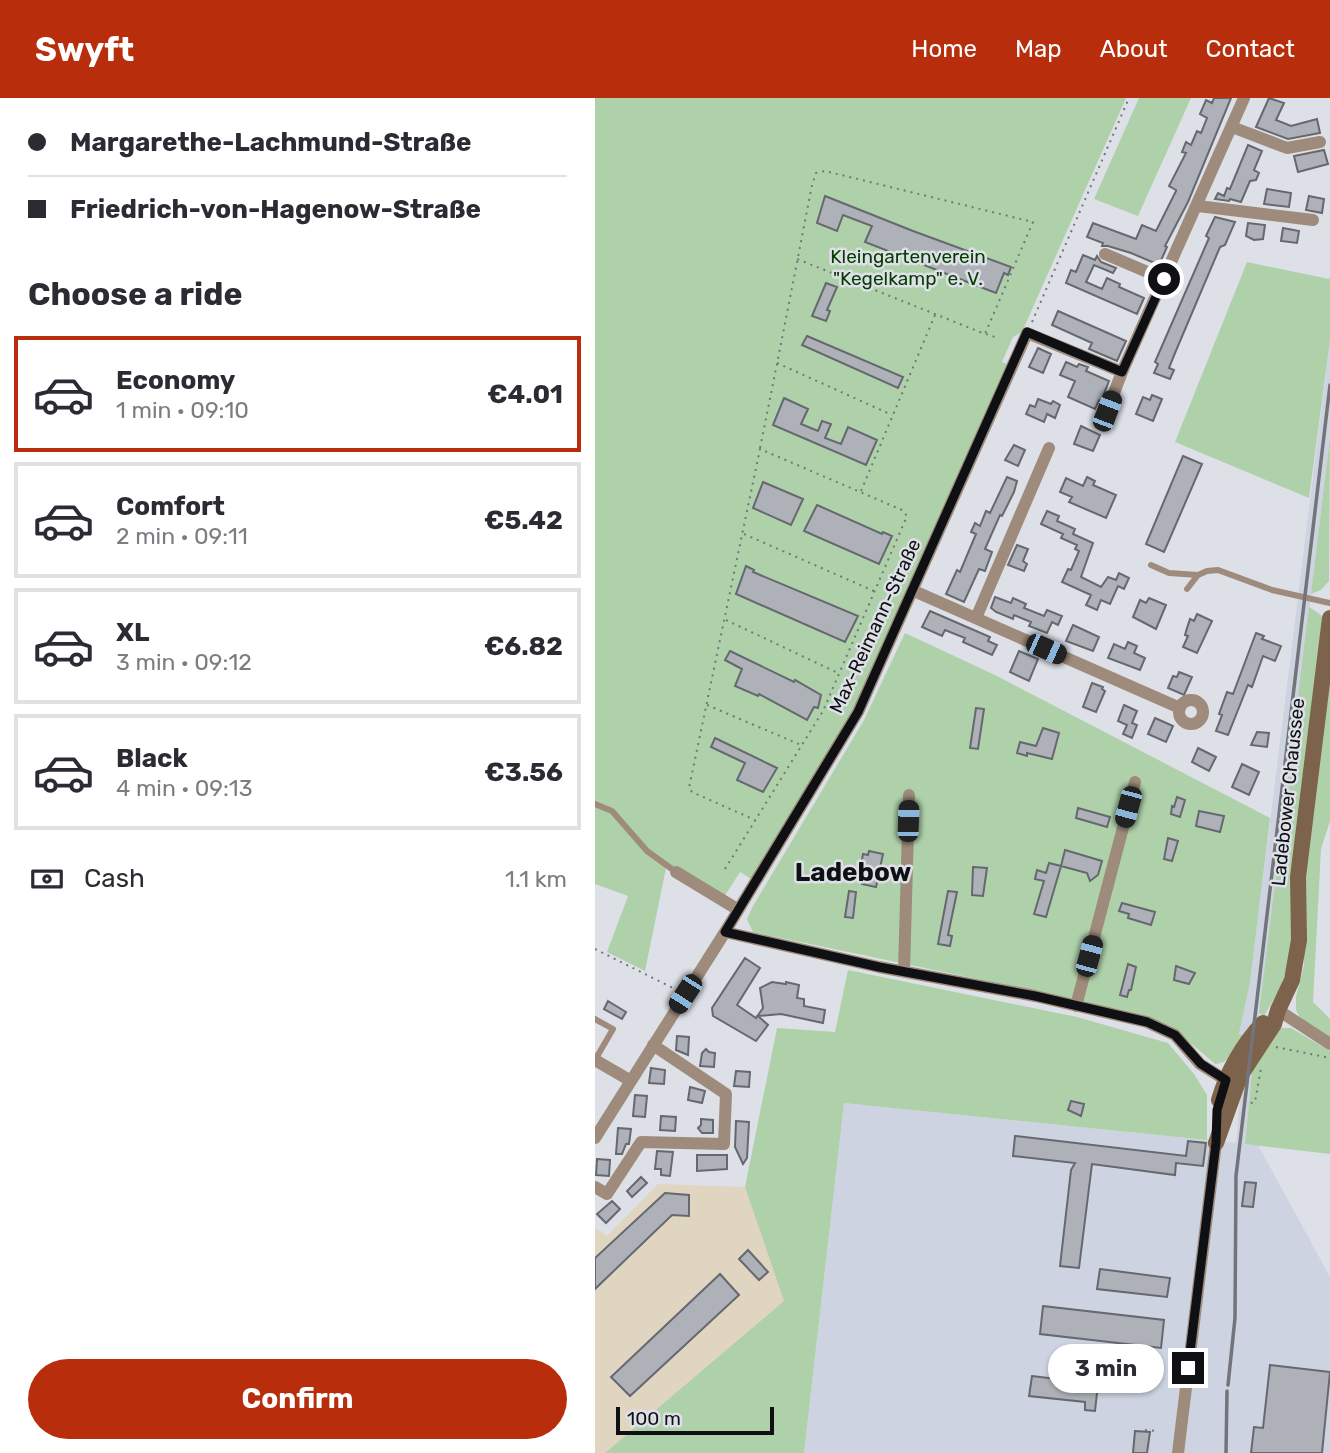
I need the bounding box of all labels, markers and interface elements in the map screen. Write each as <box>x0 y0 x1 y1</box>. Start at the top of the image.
text: Swyft <box>35 30 134 69</box>
text: Home <box>911 35 977 63</box>
text: Map <box>1015 35 1062 63</box>
text: About <box>1100 35 1168 63</box>
text: Contact <box>1206 35 1295 63</box>
text: Margarethe-Lachmund-Straße <box>70 127 472 158</box>
text: Friedrich-von-Hagenow-Straße <box>70 194 481 225</box>
park label: Kleingartenverein "Kegelkamp" e. V. <box>830 245 986 290</box>
route start <box>1148 263 1180 295</box>
text: Choose a ride <box>28 275 242 313</box>
icon: car <box>32 363 95 426</box>
text: Economy <box>116 365 235 396</box>
text: €4.01 <box>487 379 563 410</box>
car <box>1090 388 1125 434</box>
text: 1 min · 09:10 <box>116 396 249 424</box>
icon: car <box>32 489 95 552</box>
text: Comfort <box>116 491 225 522</box>
text: €5.42 <box>484 505 563 536</box>
text: 2 min · 09:11 <box>116 522 248 550</box>
street label: Max-Reimann-Straße <box>824 535 926 717</box>
icon: car <box>32 615 95 678</box>
text: XL <box>116 617 149 648</box>
text: €6.82 <box>484 631 563 662</box>
car <box>1023 631 1070 667</box>
text: 3 min · 09:12 <box>116 648 252 676</box>
street label: Ladebower Chaussee <box>1267 697 1309 887</box>
icon: car <box>32 741 95 804</box>
text: Black <box>116 743 188 774</box>
text: €3.56 <box>484 757 563 788</box>
text: 4 min · 09:13 <box>116 774 253 802</box>
car <box>1113 784 1144 830</box>
car <box>897 800 920 842</box>
district label: Ladebow <box>795 857 911 888</box>
icon: cash <box>28 860 66 898</box>
text: Cash <box>84 863 145 894</box>
text: 1.1 km <box>505 865 567 893</box>
car <box>1074 933 1105 979</box>
car <box>665 971 706 1017</box>
callout: 3 min <box>1048 1344 1163 1392</box>
route end <box>1172 1352 1204 1384</box>
text: 3 min <box>1075 1354 1137 1382</box>
button: Confirm <box>28 1359 567 1439</box>
scale bar <box>616 1404 773 1436</box>
text: 100 m <box>627 1407 681 1430</box>

